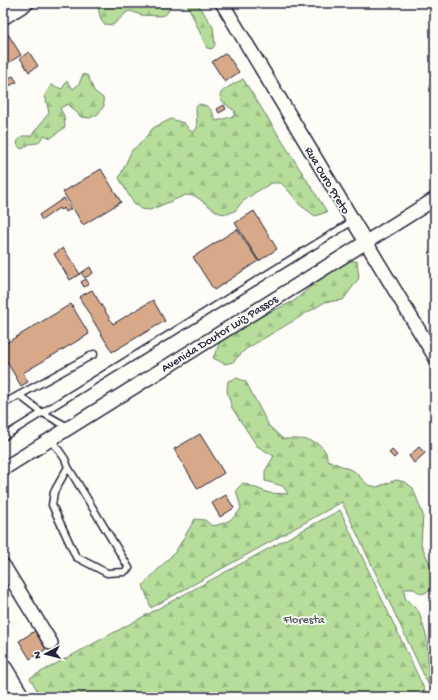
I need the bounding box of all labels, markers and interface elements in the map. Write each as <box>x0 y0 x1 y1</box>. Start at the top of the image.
street label: Rua Ouro Preto <box>301 145 352 217</box>
street label: Avenida Doutor Luiz Passos <box>159 293 281 376</box>
park label: Floresta <box>282 614 325 628</box>
north arrow <box>26 634 66 674</box>
text: N <box>32 651 44 659</box>

